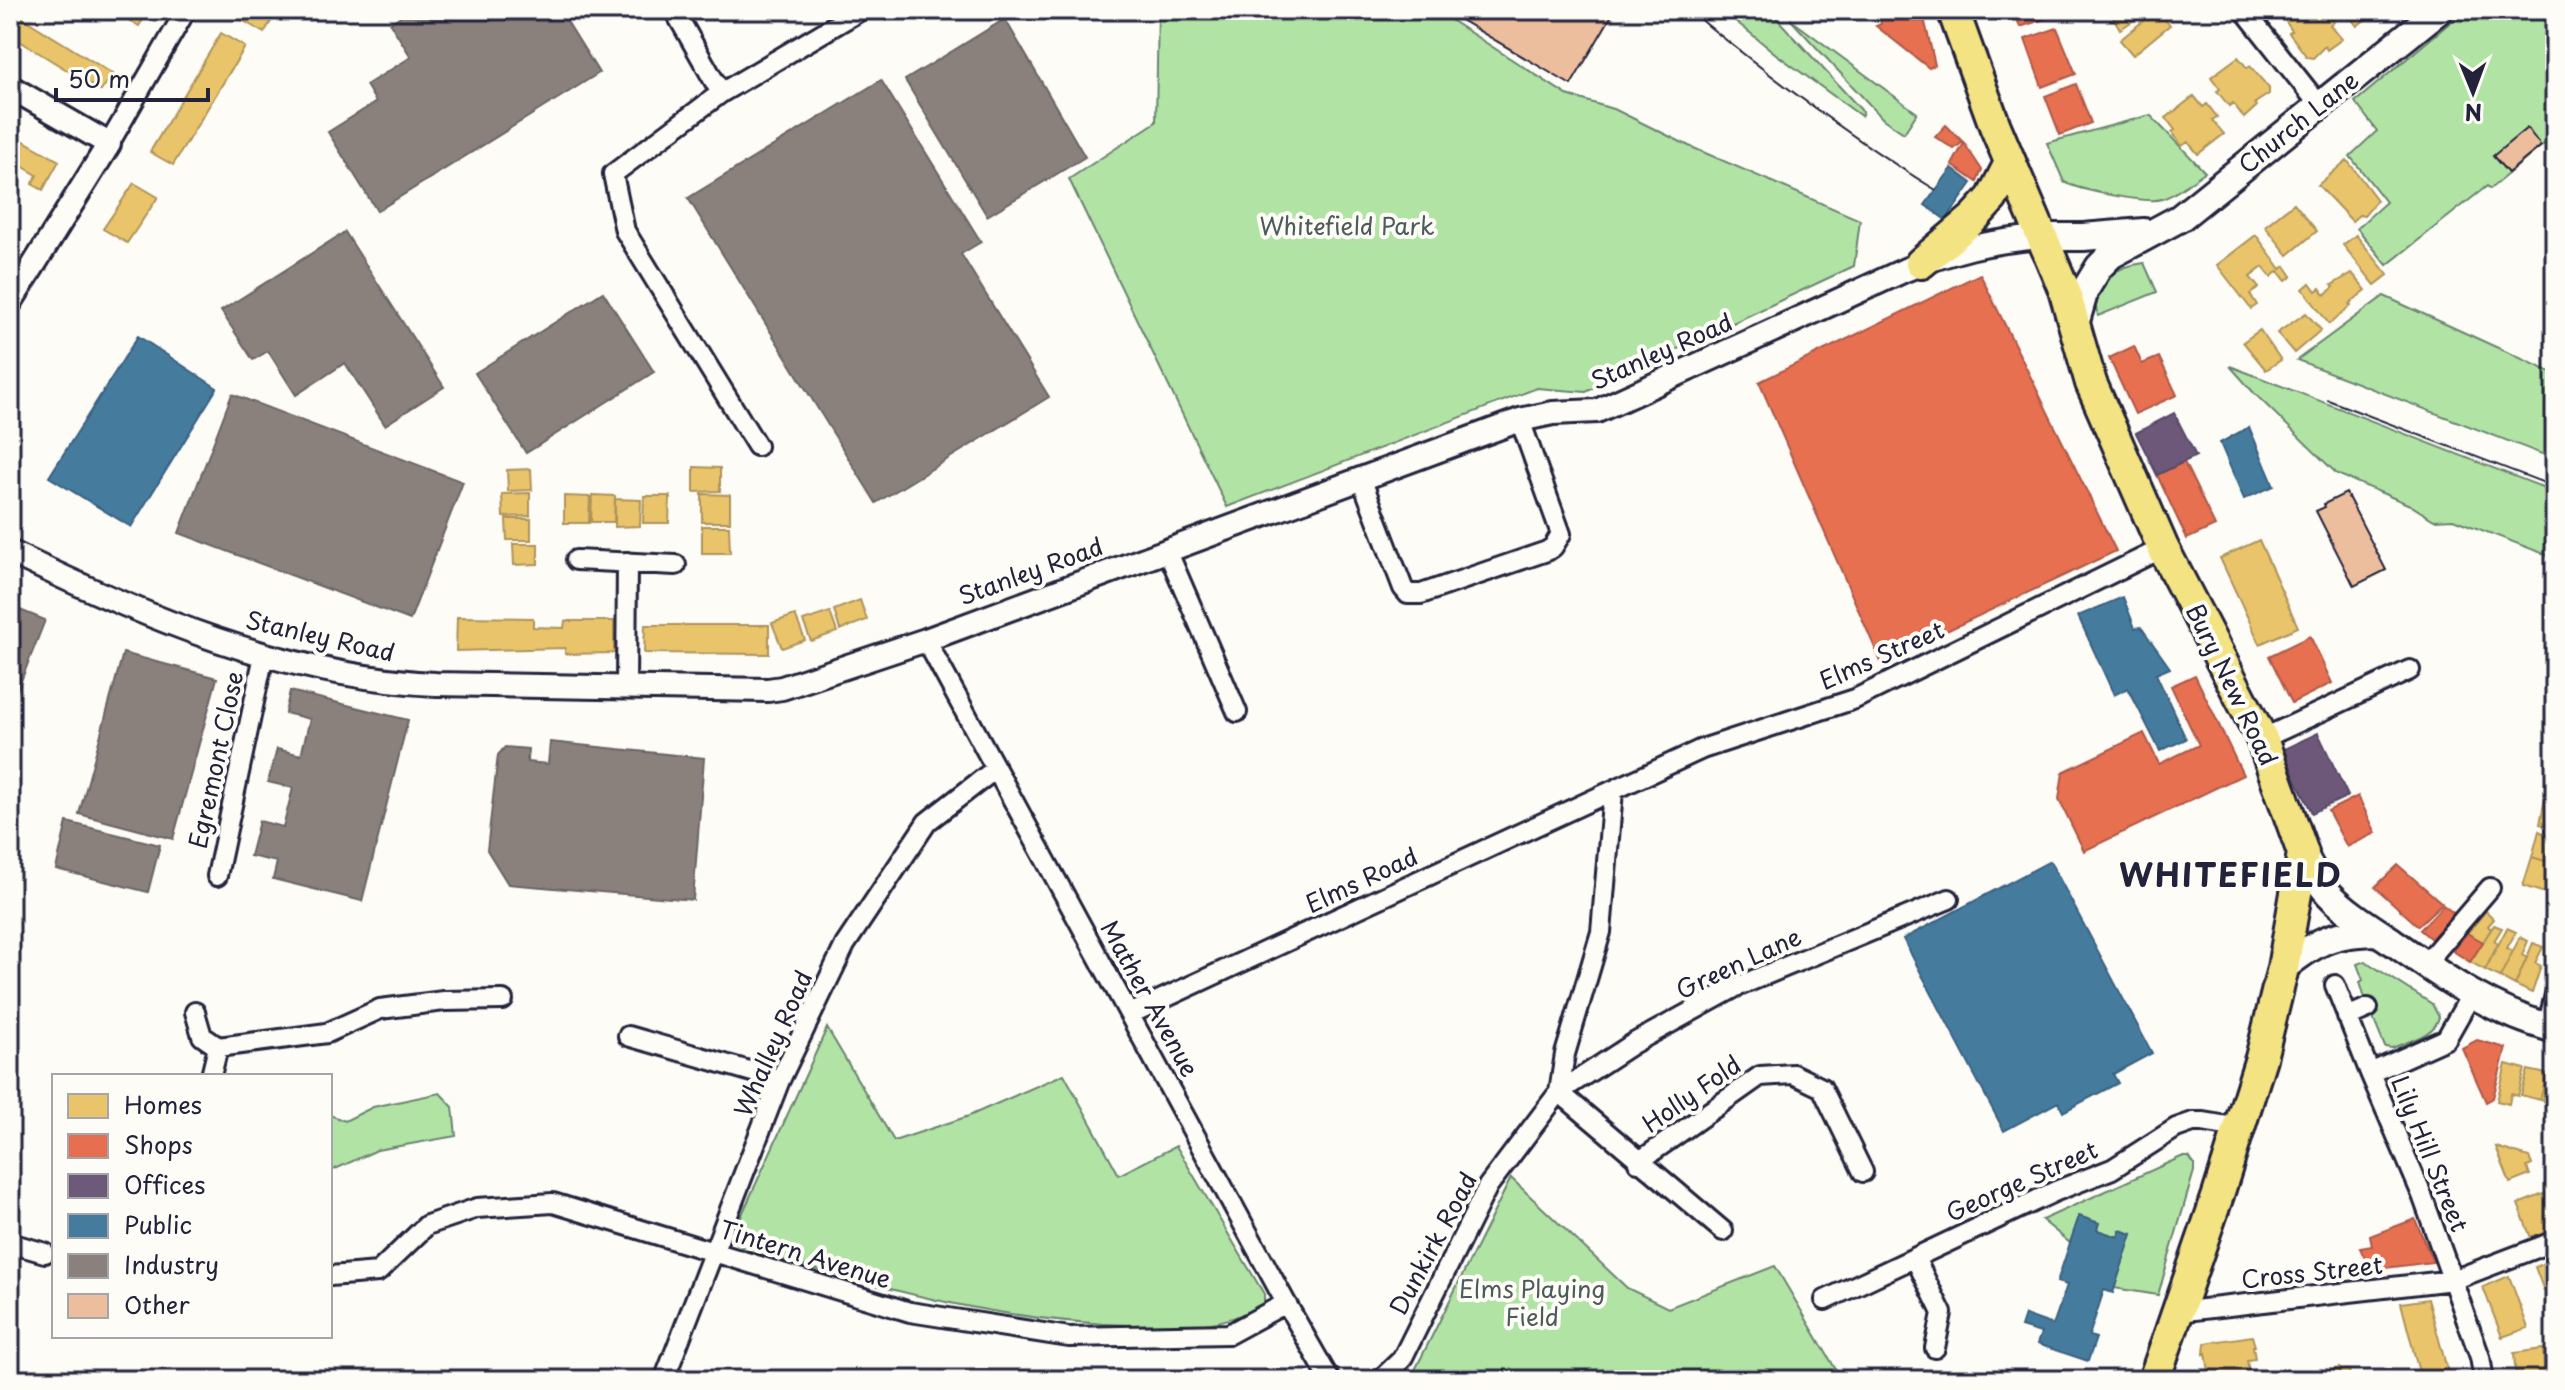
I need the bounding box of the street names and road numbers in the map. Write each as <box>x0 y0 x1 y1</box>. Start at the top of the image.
street label: Church Lane <box>2230 61 2366 181</box>
street label: Stanley Road <box>1585 303 1738 397</box>
street label: Stanley Road <box>953 527 1108 613</box>
street label: Bury New Road <box>2178 597 2288 771</box>
street label: Stanley Road <box>242 600 398 670</box>
street label: Elms Street <box>1813 611 1950 698</box>
street label: Egremont Close <box>179 668 251 852</box>
street label: Elms Road <box>1299 837 1423 921</box>
street label: Mather Avenue <box>1093 913 1209 1083</box>
street label: Green Lane <box>1670 917 1807 1007</box>
street label: Whalley Road <box>724 964 820 1122</box>
street label: Holly Fold <box>1634 1046 1748 1141</box>
street label: Lily Hill Street <box>2383 1070 2479 1237</box>
street label: George Street <box>1939 1131 2103 1230</box>
street label: Dunkirk Road <box>1379 1165 1485 1321</box>
street label: Tintern Avenue <box>715 1210 896 1296</box>
street label: Cross Street <box>2239 1246 2385 1296</box>

